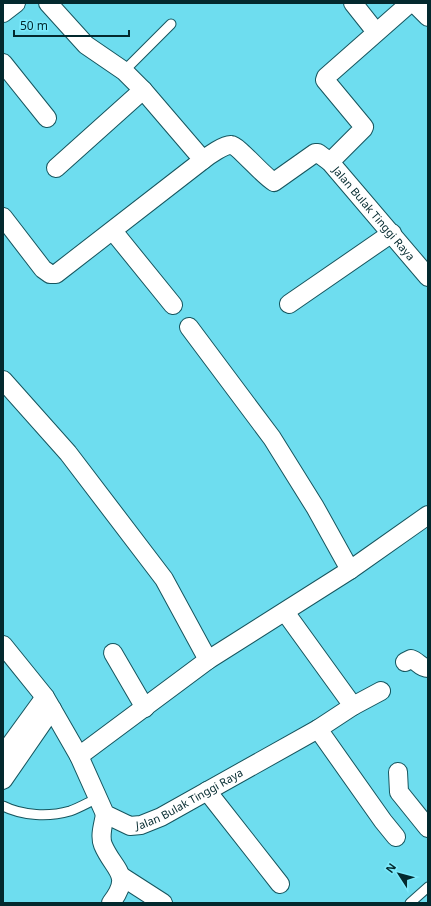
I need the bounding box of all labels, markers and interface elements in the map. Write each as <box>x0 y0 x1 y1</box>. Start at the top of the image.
scale bar <box>14 12 129 38</box>
text: 50 m <box>20 17 48 34</box>
street label: Jalan Bulak Tinggi Raya <box>329 162 419 263</box>
street label: Jalan Bulak Tinggi Raya <box>134 765 245 833</box>
north arrow <box>379 854 419 894</box>
text: N <box>382 860 399 876</box>

